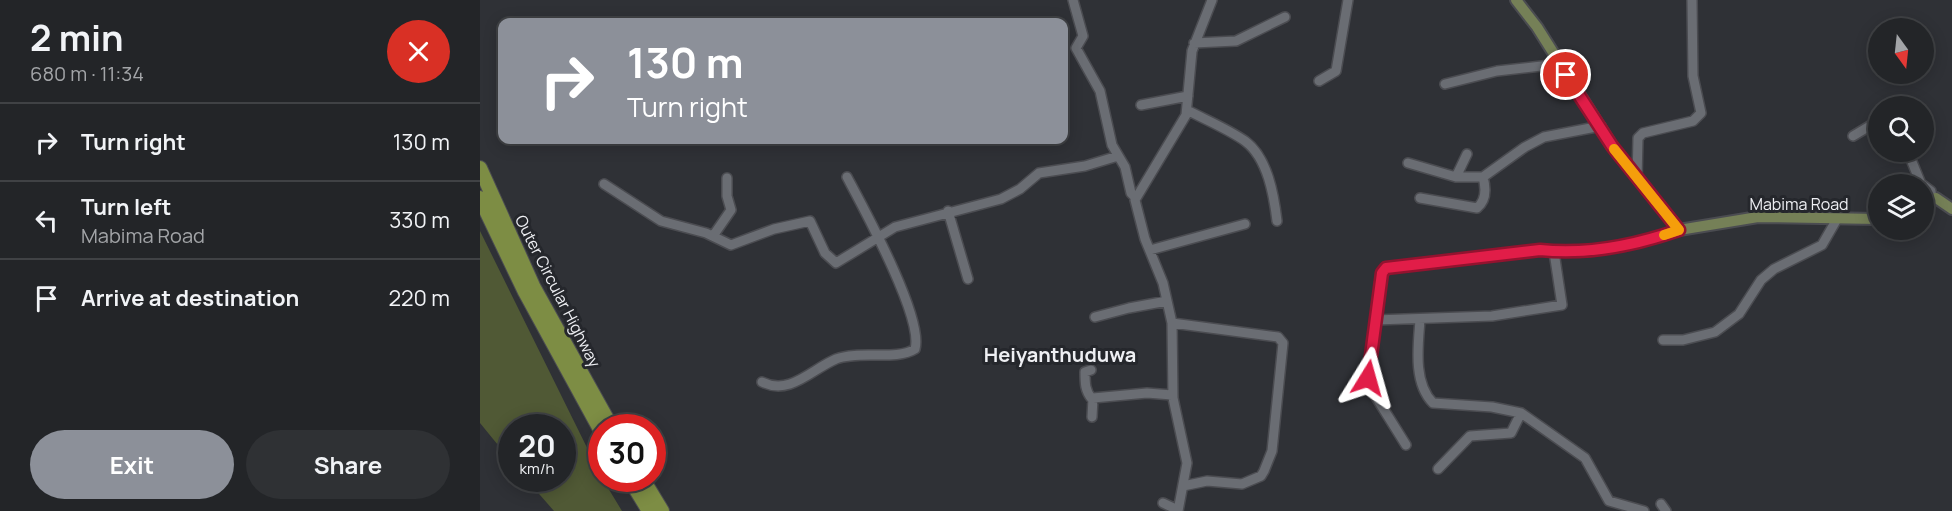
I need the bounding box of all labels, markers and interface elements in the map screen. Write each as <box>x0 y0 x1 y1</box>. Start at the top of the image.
text: 2 min <box>30 13 124 62</box>
north arrow <box>1868 18 1934 84</box>
map controls <box>1868 18 1934 240</box>
button: close <box>387 20 450 83</box>
text: 130 m <box>627 33 744 91</box>
icon: right <box>528 42 606 120</box>
pin <box>1540 49 1591 100</box>
icon: arrive <box>1549 58 1582 91</box>
text: 680 m · 11:34 <box>30 60 144 87</box>
text: Turn right <box>627 88 748 125</box>
button: search <box>1868 96 1934 162</box>
icon: right <box>30 126 63 159</box>
text: Turn right <box>81 127 186 157</box>
text: 130 m <box>393 127 450 157</box>
button: layers <box>1868 174 1934 240</box>
text: Turn left <box>81 192 171 222</box>
street label: Mabima Road <box>1749 193 1849 215</box>
icon: left <box>30 204 63 237</box>
text: 330 m <box>389 205 450 235</box>
street label: Outer Circular Highway <box>510 211 606 372</box>
text: Mabima Road <box>81 222 205 249</box>
icon: arrive <box>30 282 63 315</box>
text: Arrive at destination <box>81 283 299 313</box>
text: 220 m <box>388 283 450 313</box>
district label: Heiyanthuduwa <box>984 341 1136 368</box>
position arrow <box>1336 346 1400 410</box>
speed limit sign: 30 <box>588 414 666 492</box>
text: 20 <box>518 425 556 466</box>
button: Exit <box>30 430 234 499</box>
button: Share <box>246 430 450 499</box>
text: km/h <box>520 458 554 479</box>

